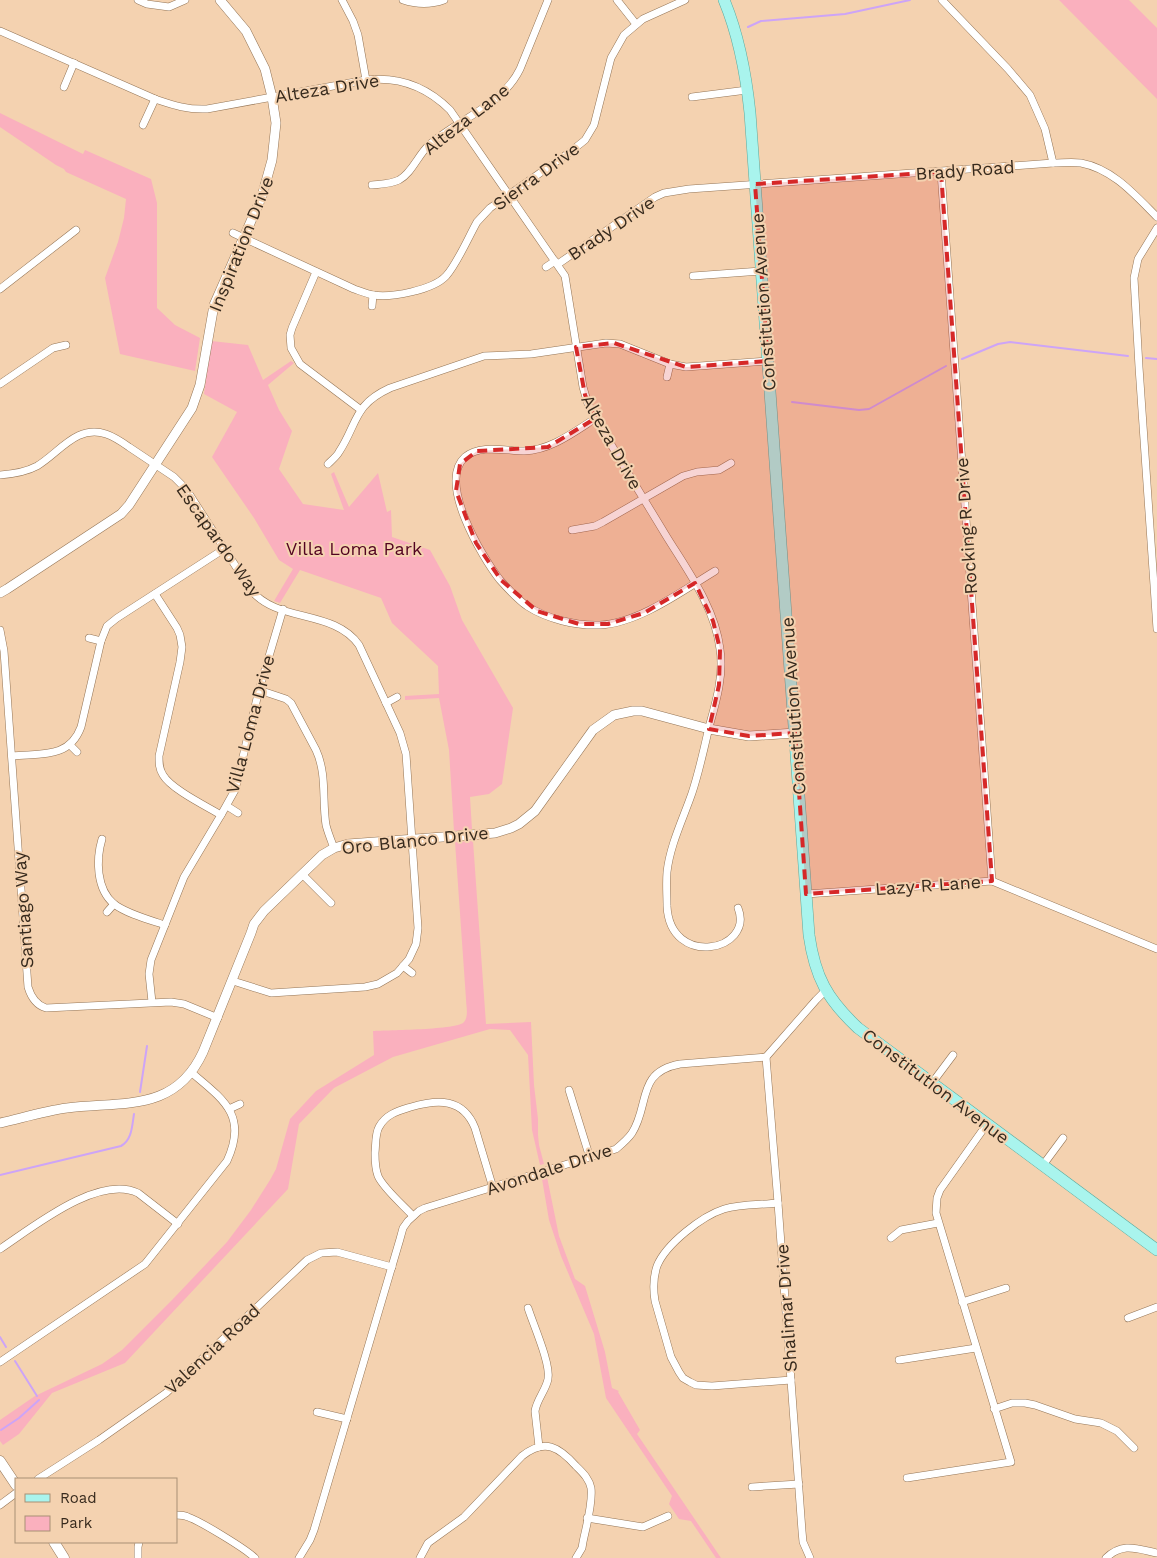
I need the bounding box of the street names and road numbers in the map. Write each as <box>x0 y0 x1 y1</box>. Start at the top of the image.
street label: Alteza Drive <box>273 69 381 107</box>
street label: Alteza Lane <box>419 79 513 159</box>
street label: Sierra Drive <box>489 138 583 214</box>
street label: Brady Road <box>915 156 1015 184</box>
street label: Inspiration Drive <box>204 173 278 315</box>
street label: Brady Drive <box>564 191 658 265</box>
street label: Constitution Avenue <box>746 212 780 392</box>
street label: Alteza Drive <box>577 391 647 493</box>
street label: Rocking R Drive <box>951 457 981 595</box>
street label: Escapardo Way <box>172 479 266 601</box>
street label: Constitution Avenue <box>776 616 810 796</box>
street label: Villa Loma Drive <box>221 652 279 796</box>
street label: Oro Blanco Drive <box>340 822 490 858</box>
street label: Santiago Way <box>8 850 38 969</box>
street label: Lazy R Lane <box>874 871 982 899</box>
street label: Constitution Avenue <box>859 1024 1013 1148</box>
street label: Avondale Drive <box>484 1139 614 1199</box>
street label: Shalimar Drive <box>771 1243 801 1373</box>
street label: Valencia Road <box>160 1300 264 1398</box>

